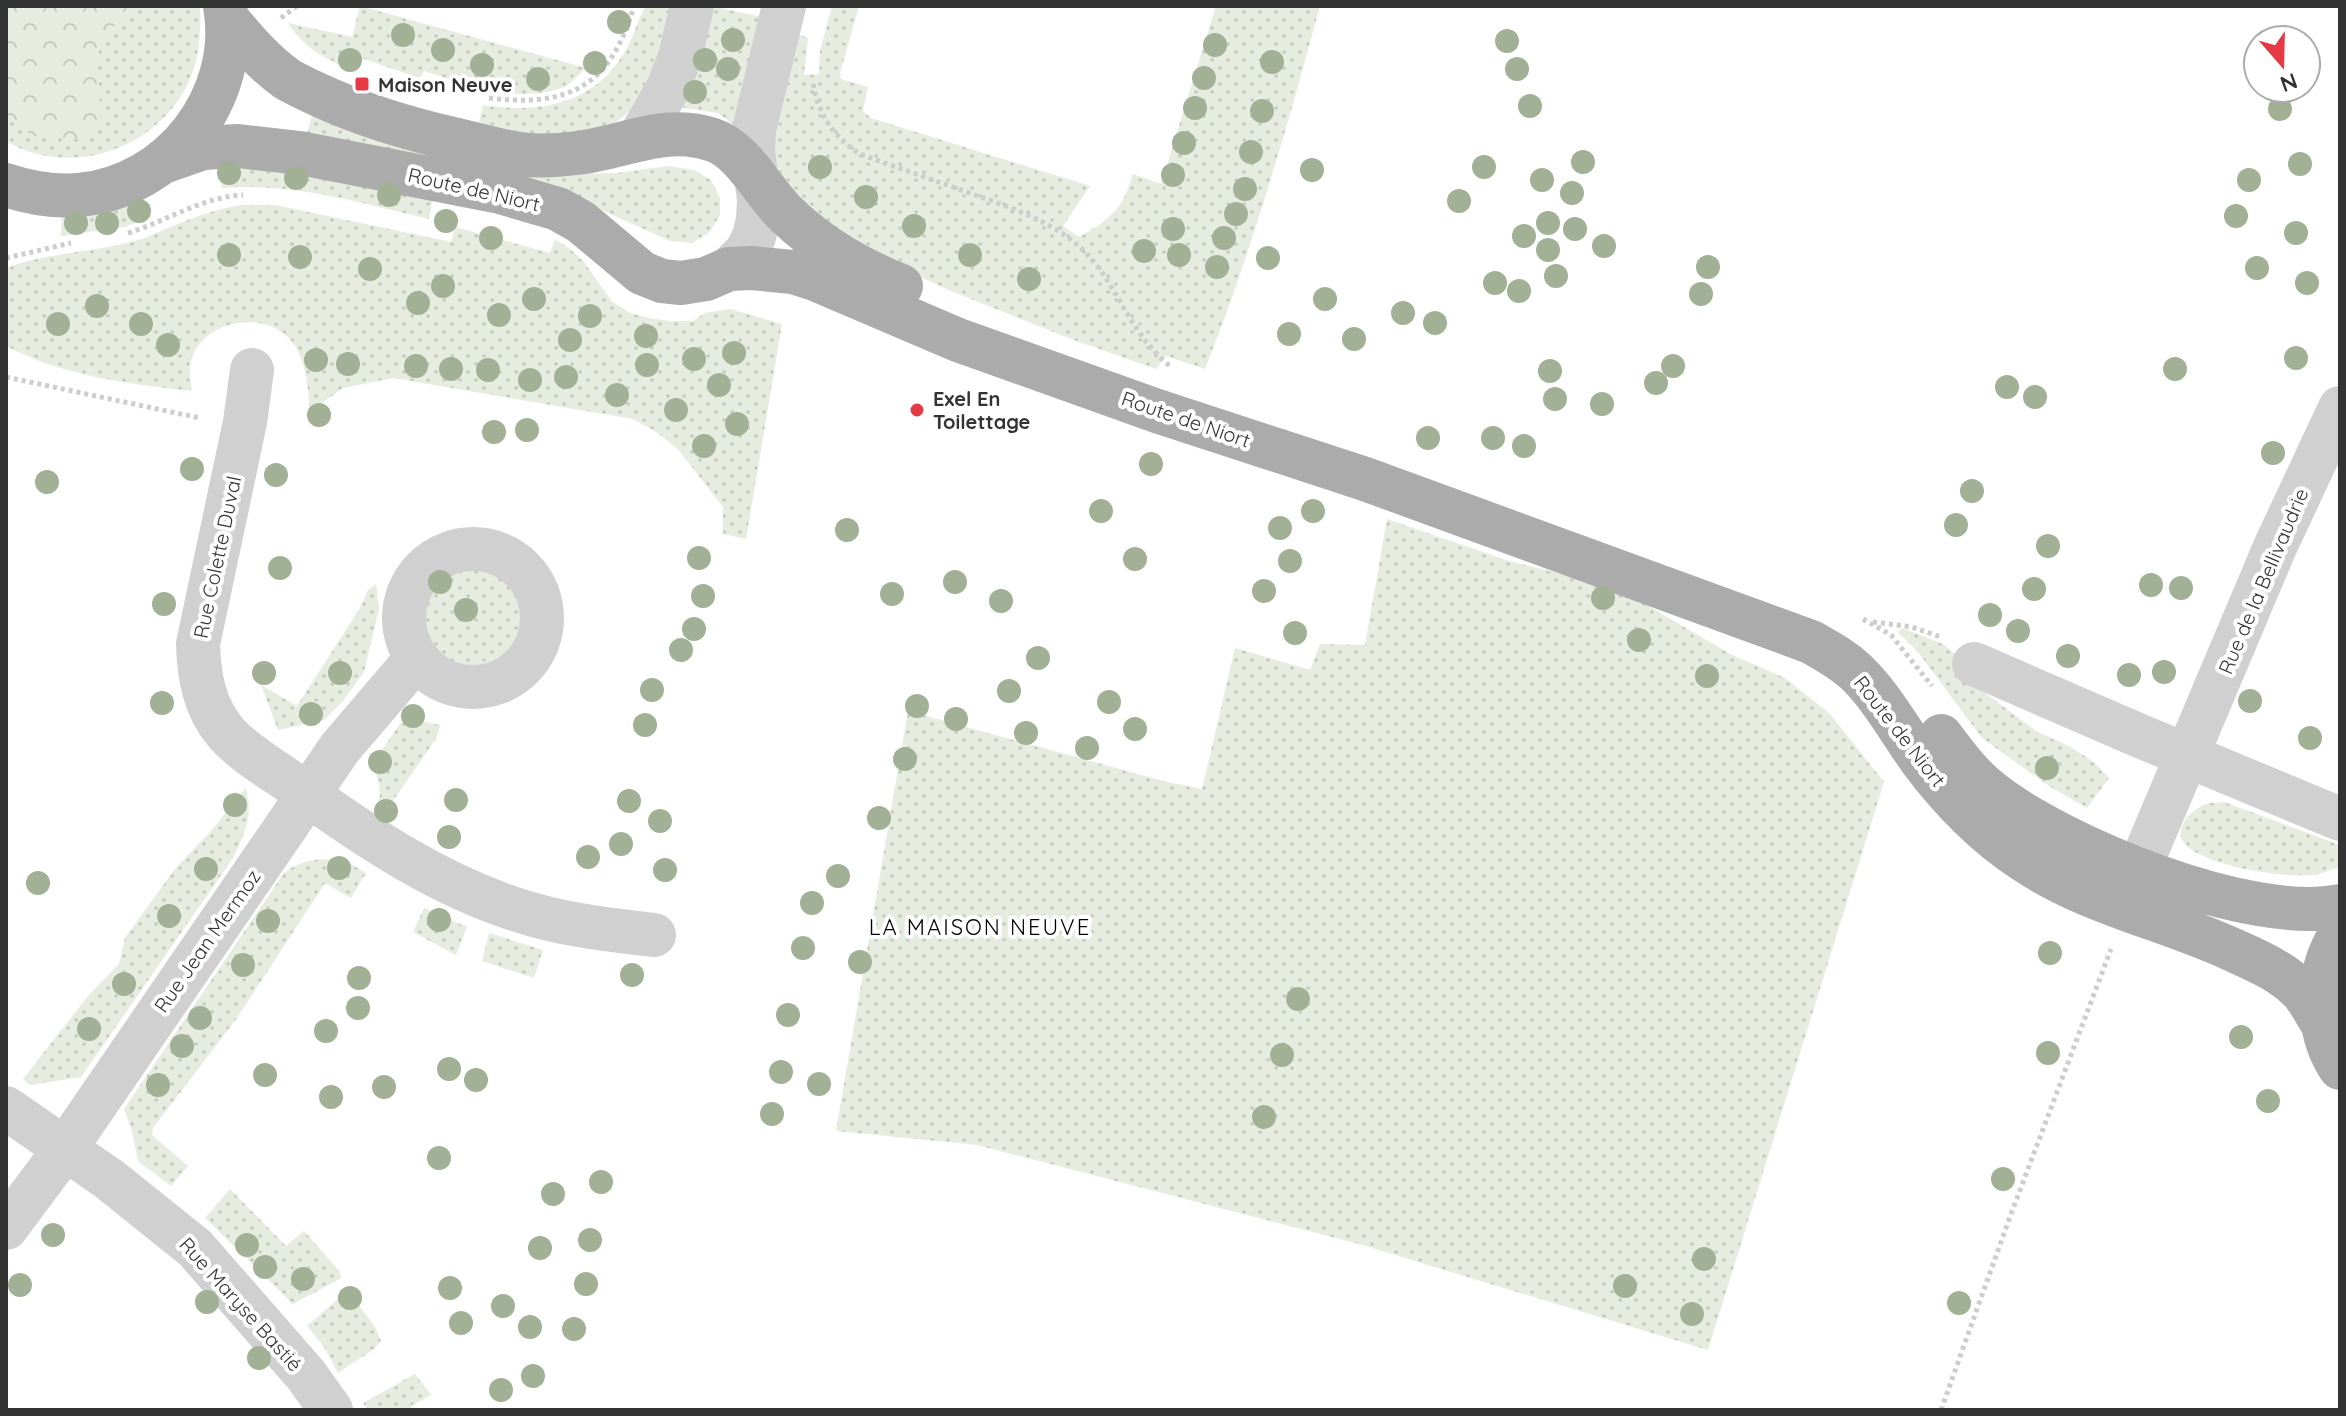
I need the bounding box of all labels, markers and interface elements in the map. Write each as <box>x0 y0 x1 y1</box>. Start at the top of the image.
north arrow <box>2242 24 2322 104</box>
text: N <box>2276 67 2301 99</box>
place label: Maison Neuve <box>378 72 512 97</box>
marker: Maison Neuve <box>353 75 371 93</box>
street label: Route de Niort <box>406 162 543 216</box>
street label: Route de Niort <box>1118 385 1254 453</box>
place label: Exel En Toilettage <box>933 386 1030 434</box>
marker: Exel En Toilettage <box>908 401 926 419</box>
street label: Rue Colette Duval <box>188 473 246 641</box>
street label: Rue de la Bellivaudrie <box>2213 484 2313 678</box>
street label: Route de Niort <box>1849 670 1951 792</box>
street label: Rue Jean Mermoz <box>148 865 266 1017</box>
district label: LA MAISON NEUVE <box>869 913 1091 941</box>
street label: Rue Maryse Bastié <box>174 1232 308 1376</box>

